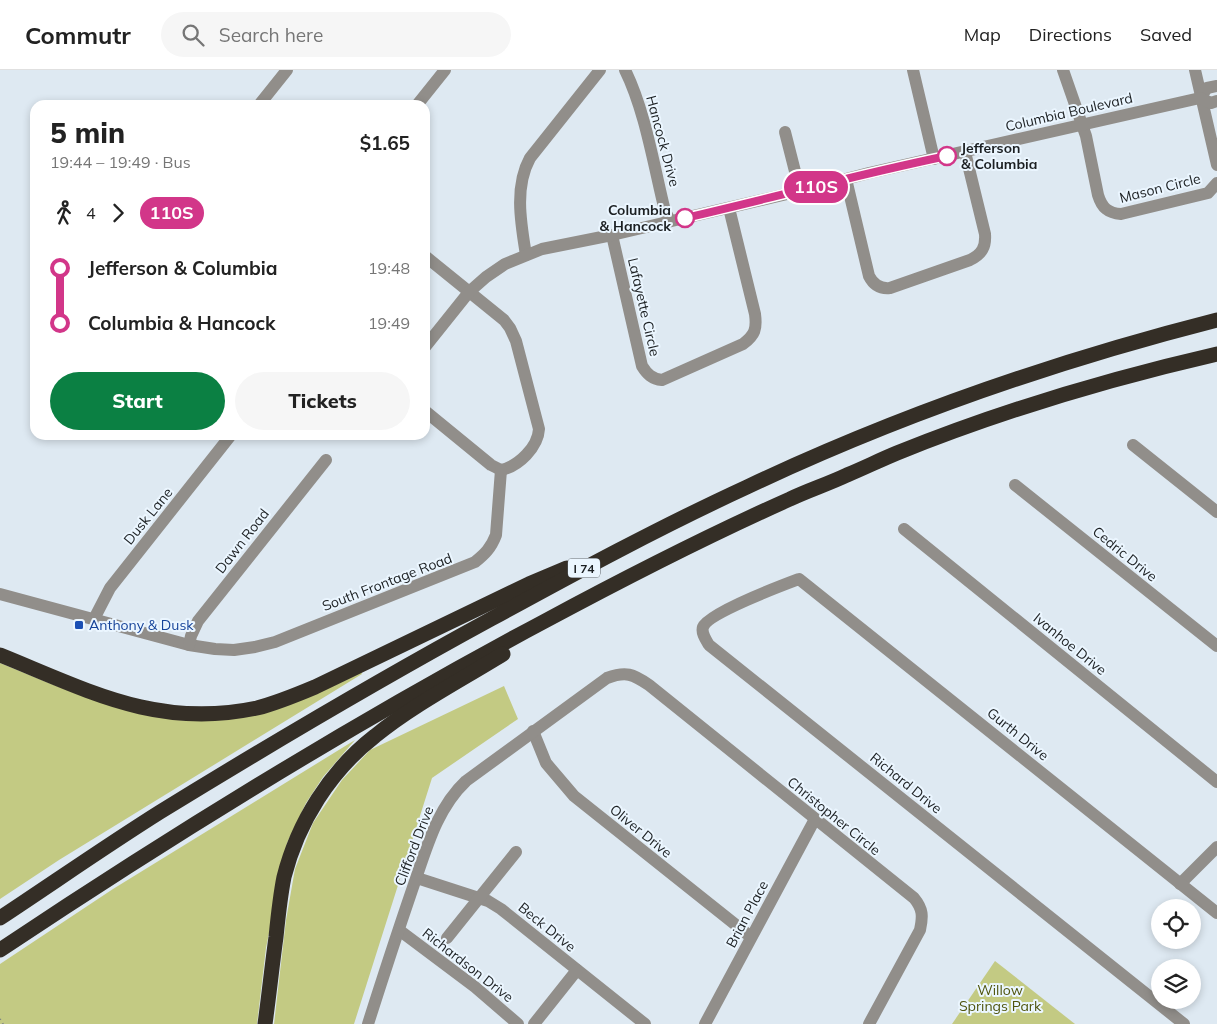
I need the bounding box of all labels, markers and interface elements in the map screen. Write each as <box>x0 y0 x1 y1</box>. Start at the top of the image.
search box <box>161 12 511 57</box>
text: Commutr <box>25 20 131 50</box>
icon: search <box>179 21 207 49</box>
text: Search here <box>219 23 323 47</box>
text: Map <box>964 23 1001 46</box>
text: Directions <box>1029 23 1112 46</box>
text: Saved <box>1140 23 1192 46</box>
street label: Columbia Boulevard <box>1004 89 1134 135</box>
street label: Hancock Drive <box>642 93 684 189</box>
text: 5 min <box>50 115 125 150</box>
text: $1.65 <box>360 131 410 155</box>
place label: Jefferson & Columbia <box>961 139 1037 173</box>
marker: Jefferson & Columbia <box>937 146 957 166</box>
text: 19:44 – 19:49 · Bus <box>50 152 191 172</box>
street label: Mason Circle <box>1118 169 1202 207</box>
line badge: 110S <box>781 171 851 203</box>
text: 110S <box>794 175 838 198</box>
icon: walk <box>50 199 78 227</box>
icon: forward <box>104 199 132 227</box>
text: 110S <box>150 201 194 224</box>
place label: Columbia & Hancock <box>600 201 671 235</box>
text: 4 <box>86 203 96 223</box>
marker: Columbia & Hancock <box>675 208 695 228</box>
text: Jefferson & Columbia <box>88 256 278 280</box>
street label: Lafayette Circle <box>624 256 664 358</box>
text: 19:48 <box>368 258 410 278</box>
text: Columbia & Hancock <box>88 311 276 335</box>
text: 19:49 <box>368 313 410 333</box>
button: Start <box>50 372 225 430</box>
button: Tickets <box>235 372 410 430</box>
street label: Dusk Lane <box>120 484 176 548</box>
street label: Dawn Road <box>211 505 273 577</box>
street label: Cedric Drive <box>1089 522 1161 586</box>
street label: South Frontage Road <box>319 549 455 615</box>
road number: I 74 <box>568 558 600 578</box>
street label: Ivanhoe Drive <box>1030 609 1110 679</box>
place label: Anthony & Dusk <box>89 616 194 634</box>
marker: Anthony & Dusk <box>73 619 85 631</box>
street label: Gurth Drive <box>983 704 1053 764</box>
street label: Richard Drive <box>866 748 946 818</box>
street label: Christopher Circle <box>784 773 884 859</box>
street label: Oliver Drive <box>606 800 676 862</box>
street label: Clifford Drive <box>391 803 437 889</box>
street label: Brian Place <box>722 877 772 951</box>
street label: Beck Drive <box>515 898 579 956</box>
map controls <box>1151 899 1201 1009</box>
button: locate <box>1151 899 1201 949</box>
street label: Richardson Drive <box>419 924 517 1006</box>
button: layers <box>1151 959 1201 1009</box>
park label: Willow Springs Park <box>959 981 1042 1015</box>

